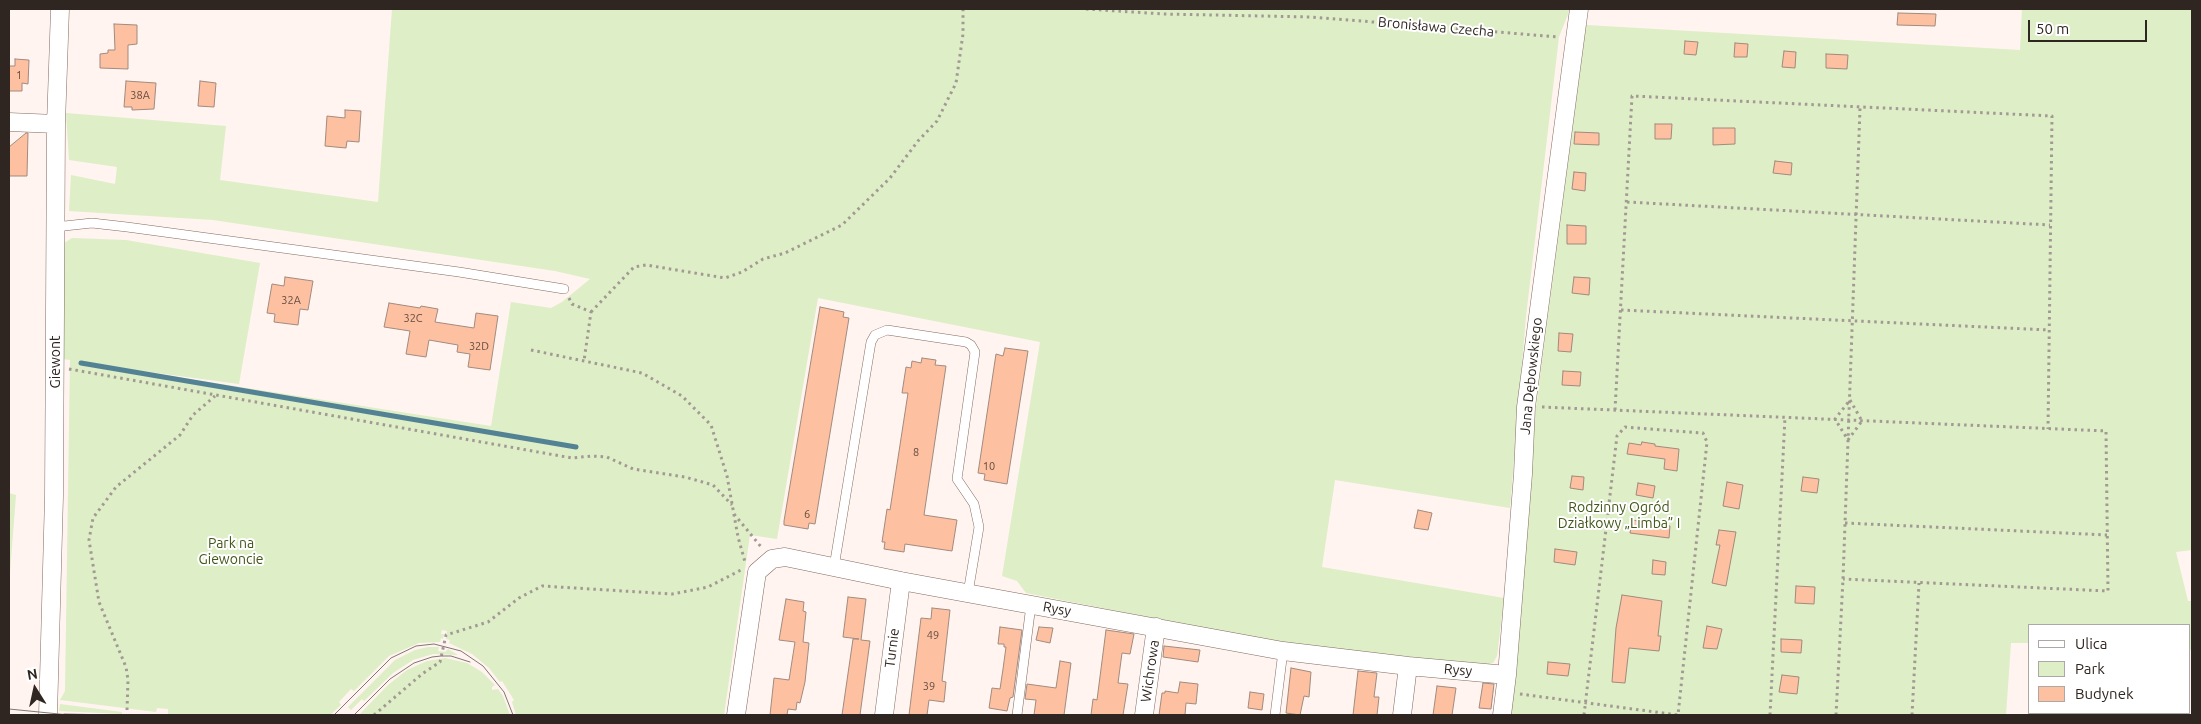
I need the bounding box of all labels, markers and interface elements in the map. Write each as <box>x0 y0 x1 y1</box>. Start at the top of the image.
scale bar <box>2031 10 2150 42</box>
street label: Bronisława Czecha <box>1377 14 1495 40</box>
text: 50 m <box>2036 20 2069 37</box>
house number: 1 <box>16 68 22 82</box>
house number: 38A <box>130 88 150 102</box>
house number: 32A <box>281 293 301 307</box>
house number: 32C <box>403 311 423 325</box>
street label: Jana Dębowskiego <box>1516 317 1546 435</box>
street label: Giewont <box>47 336 63 388</box>
house number: 32D <box>469 339 489 353</box>
house number: 8 <box>913 445 919 459</box>
house number: 10 <box>983 459 995 473</box>
park label: Rodzinny Ogród Działkowy „Limba” I <box>1558 499 1680 532</box>
house number: 6 <box>804 507 810 521</box>
park label: Park na Giewoncie <box>198 535 264 568</box>
street label: Rysy <box>1042 598 1072 620</box>
legend <box>2028 624 2191 714</box>
street label: Turnie <box>881 627 903 669</box>
house number: 49 <box>927 628 939 642</box>
text: Ulica <box>2075 635 2107 652</box>
street label: Wichrowa <box>1137 639 1163 703</box>
street label: Rysy <box>1443 660 1473 680</box>
text: Park <box>2075 660 2105 677</box>
north arrow <box>10 664 60 714</box>
text: N <box>26 665 39 683</box>
house number: 39 <box>923 679 935 693</box>
text: Budynek <box>2075 685 2134 702</box>

